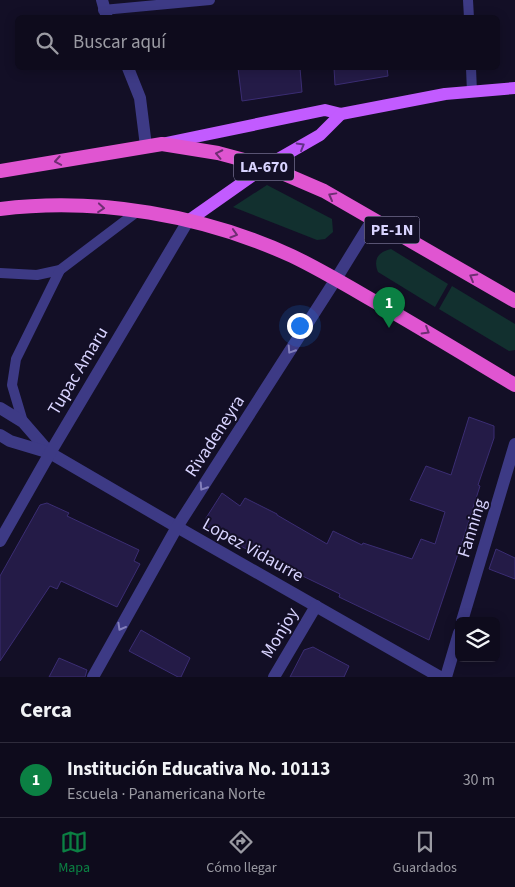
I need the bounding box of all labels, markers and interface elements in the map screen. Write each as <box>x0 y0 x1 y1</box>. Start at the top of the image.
search box <box>15 15 500 70</box>
icon: search <box>33 29 61 57</box>
text: Buscar aquí <box>73 29 166 56</box>
one-way arrow <box>296 142 305 152</box>
one-way arrow <box>214 149 223 160</box>
road number: LA-670 <box>234 154 294 180</box>
one-way arrow <box>54 156 63 166</box>
one-way arrow <box>328 192 337 202</box>
one-way arrow <box>97 202 105 213</box>
road number: PE-1N <box>364 216 420 244</box>
one-way arrow <box>230 228 238 238</box>
one-way arrow <box>469 273 478 283</box>
pin: 1 <box>373 287 405 328</box>
your location <box>287 313 313 339</box>
street label: Tupac Amaru <box>42 322 114 420</box>
one-way arrow <box>420 325 429 335</box>
one-way arrow <box>287 345 297 354</box>
street label: Rivadeneyra <box>179 390 251 482</box>
one-way arrow <box>200 481 209 490</box>
street label: Fanning <box>451 495 493 561</box>
street label: Lopez Vidaurre <box>198 512 308 588</box>
street label: Monjoy <box>255 602 305 663</box>
map controls <box>455 617 500 662</box>
button: layers <box>455 617 500 662</box>
one-way arrow <box>117 622 127 631</box>
text: Cerca <box>20 695 72 725</box>
text: Institución Educativa No. 10113 <box>67 756 330 783</box>
text: 1 <box>32 769 40 791</box>
text: 30 m <box>463 769 495 791</box>
text: Escuela · Panamericana Norte <box>67 783 265 805</box>
tab: Mapa <box>58 828 90 878</box>
tab: Cómo llegar <box>206 828 277 878</box>
tab: Guardados <box>393 828 457 878</box>

